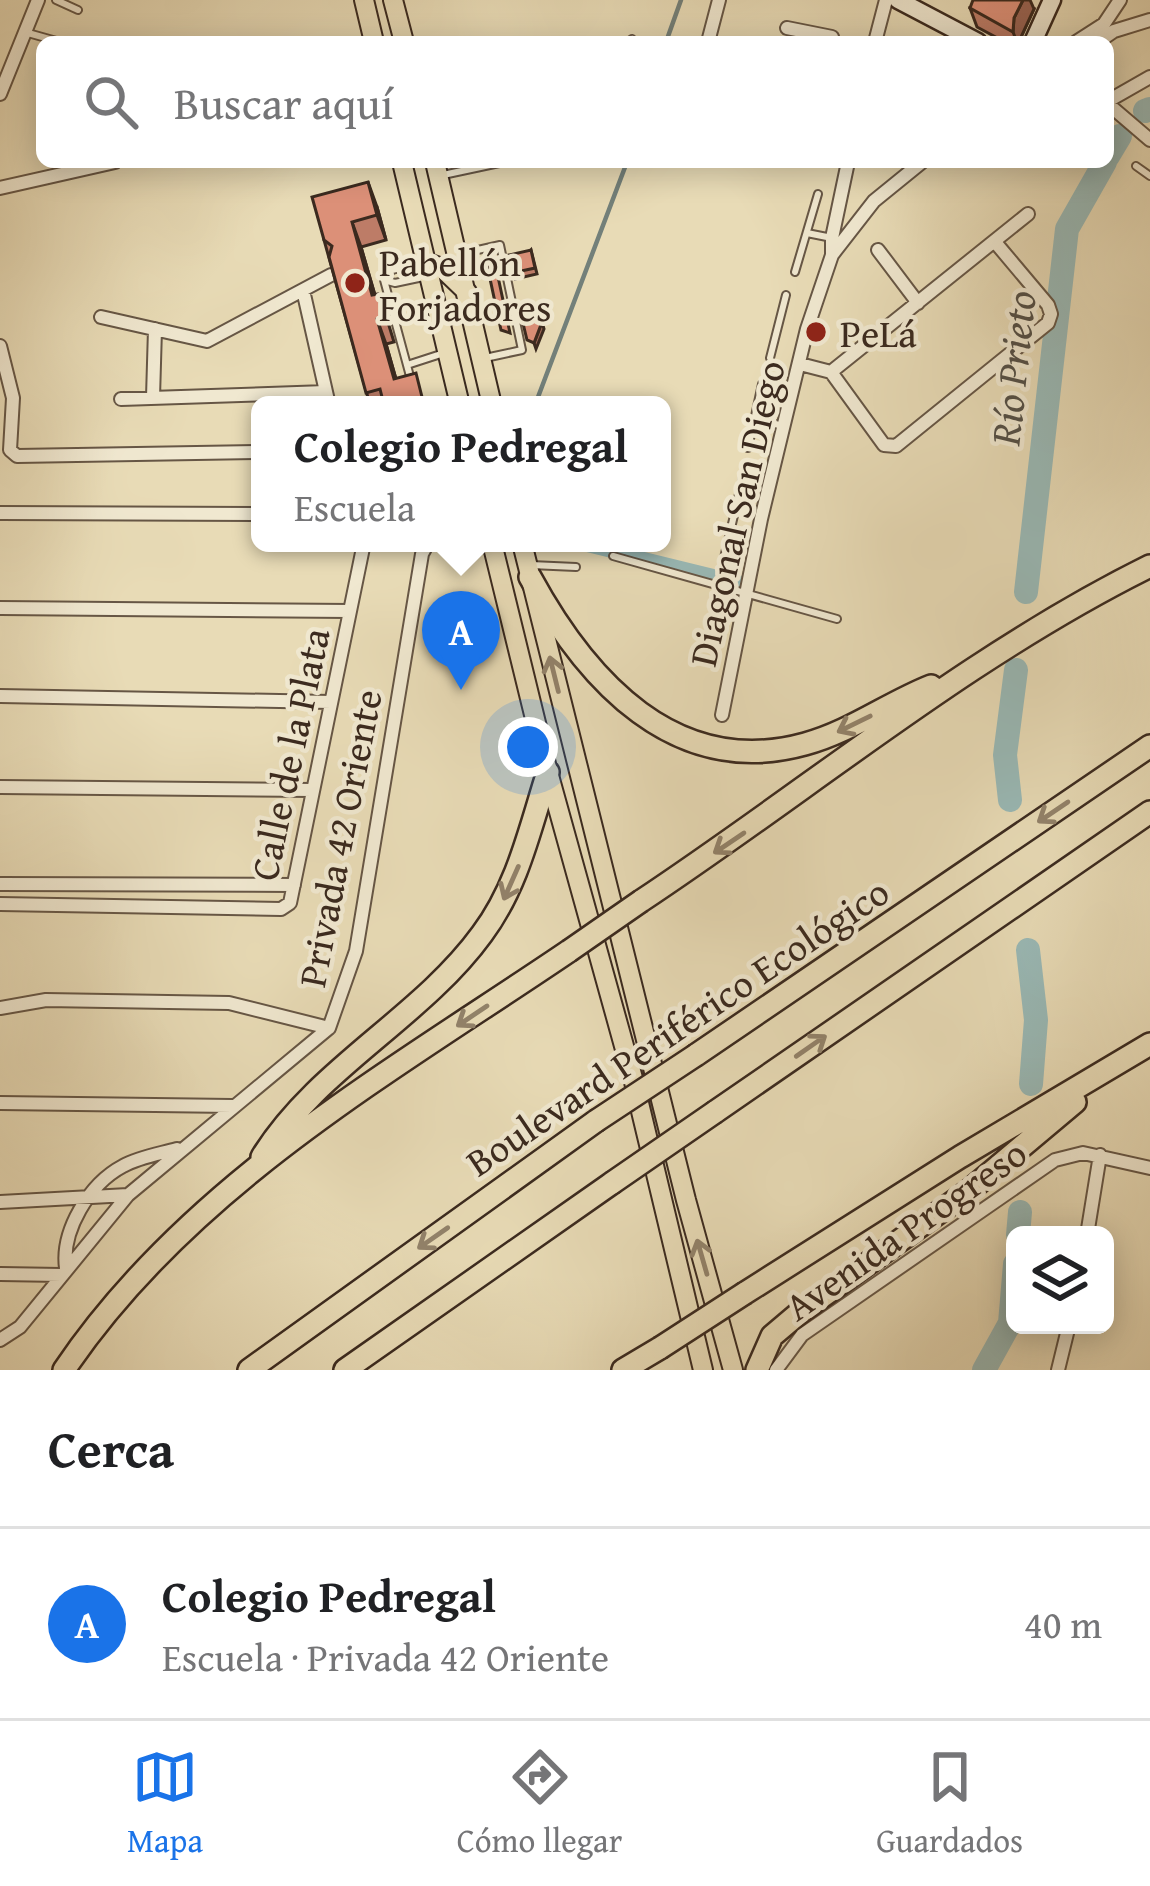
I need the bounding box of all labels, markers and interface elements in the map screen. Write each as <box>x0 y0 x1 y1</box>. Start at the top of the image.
search box <box>36 36 1114 168</box>
icon: search <box>78 69 144 135</box>
text: Buscar aquí <box>174 70 393 135</box>
place label: Pabellón Forjadores <box>379 233 551 335</box>
marker: Pabellón Forjadores <box>342 270 368 296</box>
water label: Río Prieto <box>973 288 1050 449</box>
place label: PeLá <box>840 304 917 361</box>
marker: PeLá <box>803 319 829 345</box>
street label: Diagonal San Diego <box>673 354 799 672</box>
popup <box>251 396 671 552</box>
text: Colegio Pedregal <box>294 413 628 478</box>
text: Escuela <box>294 478 415 535</box>
pin: A <box>422 591 500 690</box>
street label: Calle de la Plata <box>234 622 344 885</box>
one-way arrow <box>542 656 564 694</box>
street label: Privada 42 Oriente <box>282 684 396 992</box>
one-way arrow <box>836 714 872 736</box>
your location <box>498 717 558 777</box>
one-way arrow <box>1037 799 1071 824</box>
one-way arrow <box>712 830 746 855</box>
street label: Boulevard Periférico Ecológico <box>454 863 900 1189</box>
one-way arrow <box>498 864 520 900</box>
one-way arrow <box>456 1004 490 1029</box>
one-way arrow <box>794 1034 828 1059</box>
street label: Avenida Progreso <box>772 1124 1038 1334</box>
one-way arrow <box>416 1225 450 1250</box>
map controls <box>1006 1226 1114 1334</box>
button: layers <box>1006 1226 1114 1334</box>
one-way arrow <box>690 1239 712 1277</box>
text: Cerca <box>48 1411 174 1486</box>
text: Colegio Pedregal <box>162 1563 496 1628</box>
text: A <box>75 1595 99 1652</box>
text: 40 m <box>1024 1595 1102 1652</box>
text: Escuela · Privada 42 Oriente <box>162 1628 609 1685</box>
tab: Mapa <box>127 1744 203 1864</box>
tab: Cómo llegar <box>457 1744 622 1864</box>
tab: Guardados <box>876 1744 1023 1864</box>

